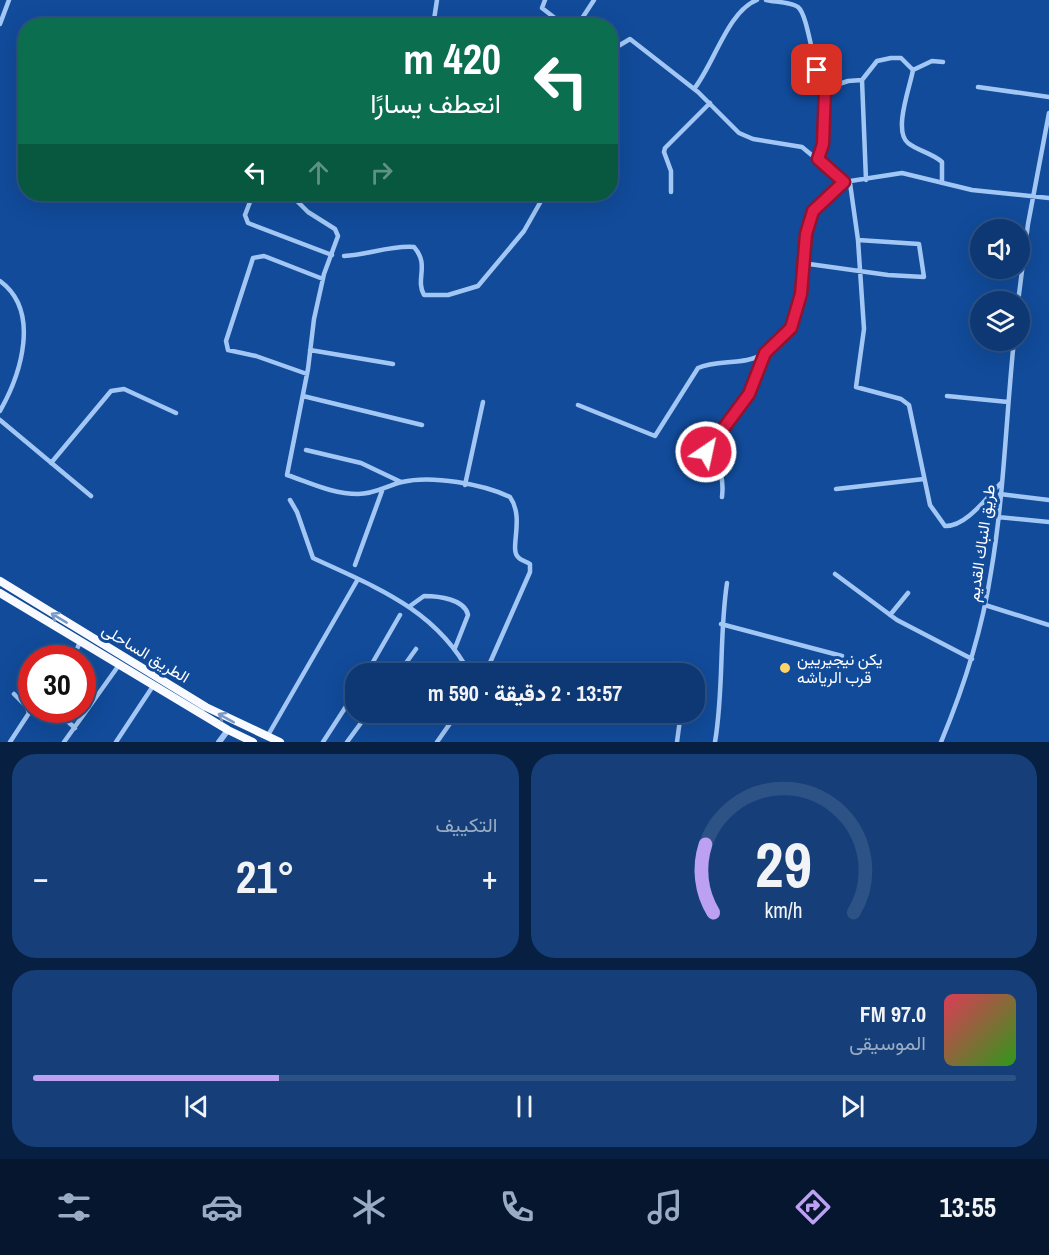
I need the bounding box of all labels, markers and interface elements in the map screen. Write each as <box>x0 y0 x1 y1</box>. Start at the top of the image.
text: 420 m <box>403 31 501 87</box>
icon: left <box>522 42 600 120</box>
pin <box>791 44 842 95</box>
icon: arrive <box>800 53 833 86</box>
text: انعطف يسارًا <box>370 85 501 121</box>
icon: left <box>239 156 272 189</box>
icon: ahead <box>302 156 335 189</box>
icon: right <box>365 156 398 189</box>
map controls <box>970 219 1030 351</box>
button: sound <box>970 219 1030 279</box>
button: layers <box>970 291 1030 351</box>
position arrow <box>674 420 738 484</box>
street label: طريق النباك القديم <box>962 483 1000 603</box>
one-way arrow <box>51 611 68 623</box>
street label: الطريق الساحلى <box>98 618 194 688</box>
speed limit sign: 30 <box>18 645 96 723</box>
place label: يكن نيجيريين قرب الرياشه <box>797 648 883 688</box>
marker: يكن نيجيريين قرب الرياشه <box>778 661 792 675</box>
text: 13:57 · 2 دقيقة · 590 m <box>428 678 622 708</box>
one-way arrow <box>218 712 236 723</box>
text: التكييف <box>435 811 498 838</box>
text: 29 <box>755 822 812 906</box>
text: 21° <box>236 846 295 907</box>
text: − <box>33 855 49 899</box>
text: + <box>482 855 497 899</box>
text: km/h <box>765 896 803 925</box>
text: 97.0 FM <box>860 999 926 1029</box>
text: الموسيقى <box>849 1029 926 1056</box>
icon: previous <box>180 1090 213 1123</box>
icon: pause <box>508 1090 541 1123</box>
icon: next <box>836 1090 869 1123</box>
icon: filters <box>53 1186 95 1228</box>
icon: car <box>201 1186 243 1228</box>
icon: climate <box>348 1186 390 1228</box>
icon: phone <box>496 1186 538 1228</box>
icon: music <box>644 1186 686 1228</box>
icon: directions <box>792 1186 834 1228</box>
text: 13:55 <box>940 1189 996 1225</box>

